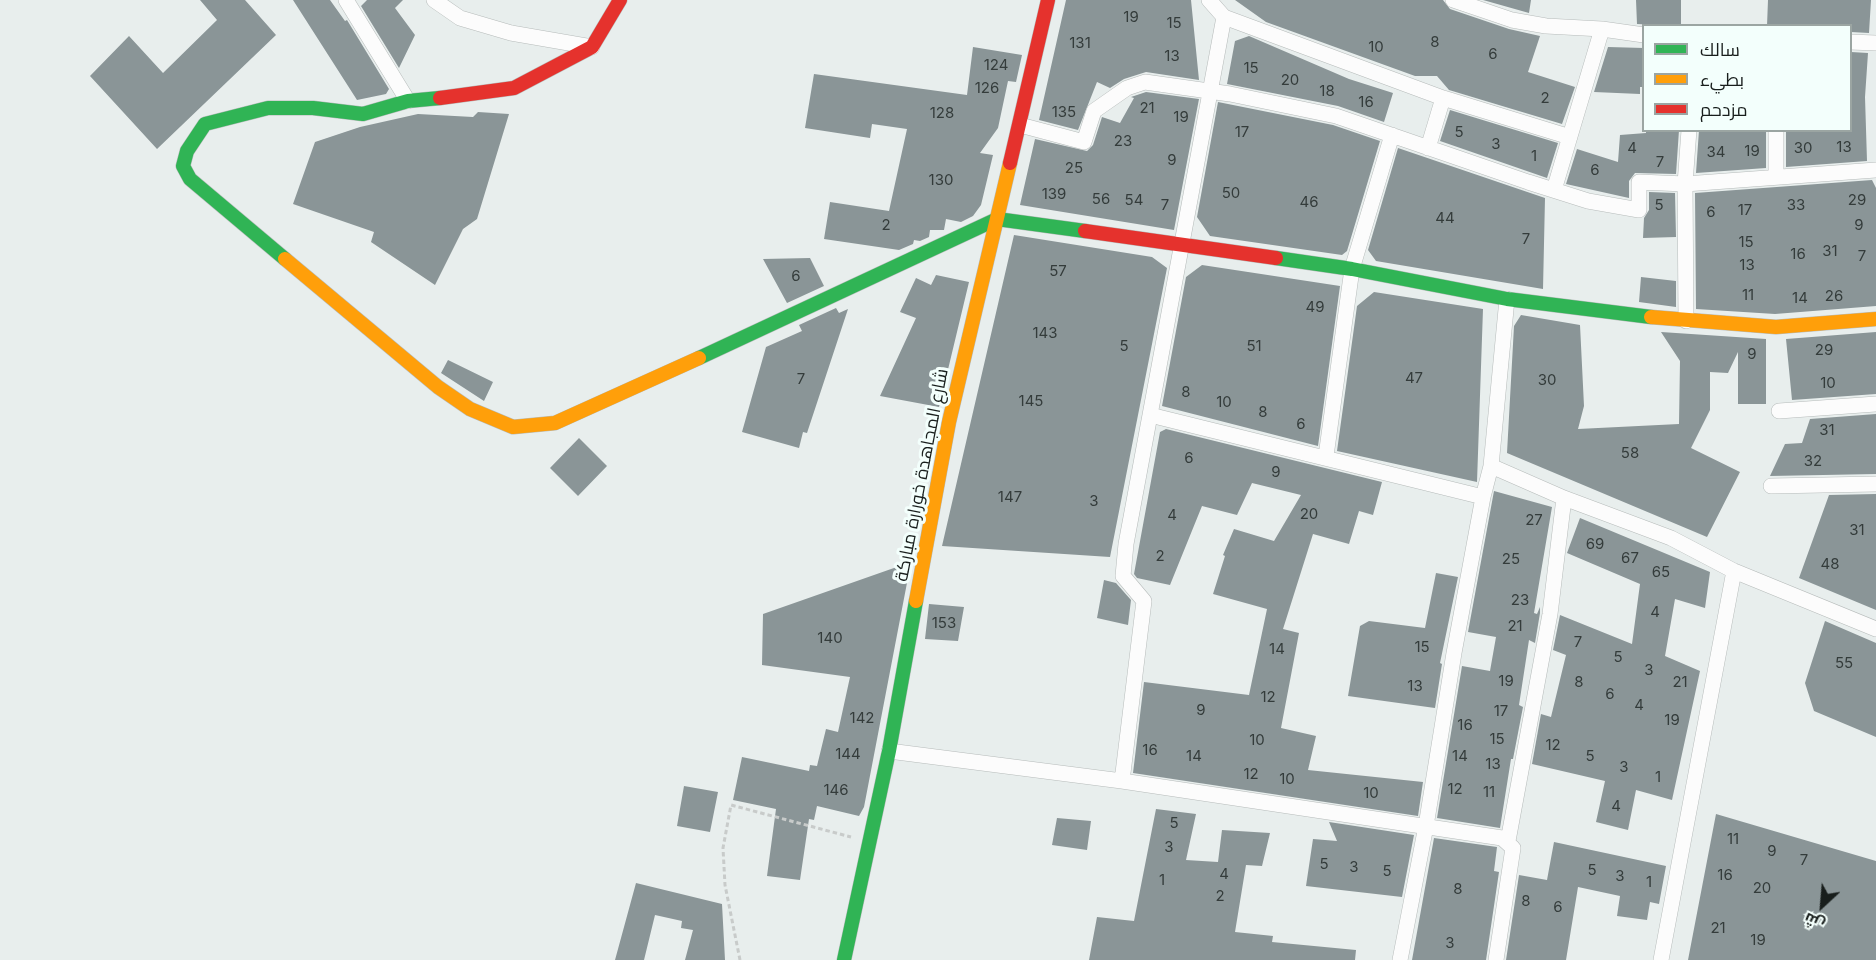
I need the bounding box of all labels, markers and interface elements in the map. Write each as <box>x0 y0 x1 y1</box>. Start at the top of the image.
house number: 19 <box>1123 8 1139 26</box>
house number: 15 <box>1166 14 1182 32</box>
legend <box>1642 24 1852 132</box>
house number: 8 <box>1430 33 1440 51</box>
house number: 131 <box>1069 34 1091 52</box>
house number: 10 <box>1368 38 1384 56</box>
text: سالك <box>1700 39 1740 60</box>
house number: 6 <box>1488 45 1498 63</box>
house number: 13 <box>1164 47 1180 65</box>
house number: 124 <box>984 56 1008 74</box>
house number: 15 <box>1243 59 1259 77</box>
text: بطيء <box>1700 69 1744 90</box>
house number: 20 <box>1281 71 1299 89</box>
house number: 126 <box>975 79 999 97</box>
house number: 18 <box>1319 82 1335 100</box>
house number: 2 <box>1540 89 1550 107</box>
house number: 16 <box>1358 93 1374 111</box>
house number: 21 <box>1139 99 1155 117</box>
text: مزدحم <box>1700 99 1748 120</box>
house number: 135 <box>1052 103 1076 121</box>
house number: 128 <box>930 104 954 122</box>
house number: 19 <box>1173 108 1189 126</box>
house number: 17 <box>1235 123 1249 141</box>
house number: 5 <box>1454 123 1464 141</box>
house number: 23 <box>1114 132 1132 150</box>
house number: 3 <box>1491 135 1501 153</box>
house number: 13 <box>1836 138 1852 156</box>
house number: 4 <box>1627 139 1637 157</box>
house number: 30 <box>1794 139 1812 157</box>
house number: 19 <box>1744 142 1760 160</box>
house number: 34 <box>1707 143 1725 161</box>
house number: 1 <box>1531 147 1537 165</box>
house number: 9 <box>1167 151 1177 169</box>
house number: 7 <box>1656 153 1664 171</box>
house number: 25 <box>1065 159 1083 177</box>
house number: 6 <box>1590 161 1600 179</box>
house number: 130 <box>929 171 953 189</box>
house number: 50 <box>1222 184 1240 202</box>
house number: 139 <box>1042 185 1066 203</box>
house number: 56 <box>1092 190 1110 208</box>
house number: 54 <box>1125 191 1143 209</box>
house number: 29 <box>1848 191 1866 209</box>
house number: 46 <box>1300 193 1318 211</box>
house number: 7 <box>1161 196 1169 214</box>
house number: 5 <box>1654 196 1664 214</box>
house number: 33 <box>1787 196 1805 214</box>
house number: 17 <box>1738 201 1752 219</box>
house number: 6 <box>1706 203 1716 221</box>
house number: 44 <box>1435 209 1455 227</box>
house number: 2 <box>881 216 891 234</box>
house number: 9 <box>1854 216 1864 234</box>
house number: 7 <box>1522 230 1530 248</box>
house number: 15 <box>1738 233 1754 251</box>
house number: 31 <box>1822 242 1838 260</box>
house number: 16 <box>1790 245 1806 263</box>
house number: 7 <box>1858 247 1866 265</box>
house number: 13 <box>1739 256 1755 274</box>
house number: 57 <box>1049 262 1067 280</box>
house number: 6 <box>791 267 801 285</box>
house number: 11 <box>1742 286 1754 304</box>
house number: 26 <box>1825 287 1843 305</box>
house number: 14 <box>1792 289 1808 307</box>
house number: 49 <box>1306 298 1324 316</box>
house number: 143 <box>1032 324 1058 342</box>
house number: 5 <box>1119 337 1129 355</box>
house number: 51 <box>1246 337 1262 355</box>
house number: 29 <box>1815 341 1833 359</box>
house number: 9 <box>1747 345 1757 363</box>
street label: شارع المجاهدة خورارة مباركة <box>891 367 953 583</box>
house number: 47 <box>1405 369 1423 387</box>
house number: 7 <box>797 370 805 388</box>
house number: 30 <box>1538 371 1556 389</box>
house number: 10 <box>1820 374 1836 392</box>
house number: 8 <box>1181 383 1191 401</box>
house number: 145 <box>1019 392 1043 410</box>
house number: 10 <box>1216 393 1232 411</box>
house number: 8 <box>1258 403 1268 421</box>
house number: 6 <box>1296 415 1306 433</box>
house number: 31 <box>1819 421 1835 439</box>
house number: 58 <box>1621 444 1639 462</box>
house number: 6 <box>1184 449 1194 467</box>
house number: 32 <box>1804 452 1822 470</box>
house number: 9 <box>1271 463 1281 481</box>
house number: 147 <box>998 488 1022 506</box>
house number: 3 <box>1089 492 1099 510</box>
house number: 20 <box>1300 505 1318 523</box>
house number: 4 <box>1167 506 1177 524</box>
house number: 27 <box>1525 511 1543 529</box>
house number: 31 <box>1849 521 1865 539</box>
house number: 69 <box>1586 535 1604 553</box>
house number: 2 <box>1155 547 1165 565</box>
house number: 67 <box>1621 549 1639 567</box>
house number: 25 <box>1502 550 1520 568</box>
house number: 48 <box>1821 555 1839 573</box>
house number: 65 <box>1652 563 1670 581</box>
house number: 23 <box>1511 591 1529 609</box>
house number: 4 <box>1650 603 1660 621</box>
house number: 153 <box>932 614 956 632</box>
house number: 21 <box>1507 617 1523 635</box>
house number: 140 <box>817 629 843 647</box>
house number: 7 <box>1574 633 1582 651</box>
house number: 15 <box>1414 638 1430 656</box>
house number: 14 <box>1269 640 1285 658</box>
house number: 5 <box>1613 648 1623 666</box>
house number: 55 <box>1835 654 1853 672</box>
house number: 3 <box>1644 661 1654 679</box>
house number: 19 <box>1498 672 1514 690</box>
house number: 8 <box>1574 673 1584 691</box>
house number: 21 <box>1672 673 1688 691</box>
house number: 13 <box>1407 677 1423 695</box>
house number: 6 <box>1605 685 1615 703</box>
house number: 12 <box>1260 688 1276 706</box>
house number: 4 <box>1634 696 1644 714</box>
house number: 9 <box>1196 701 1206 719</box>
house number: 17 <box>1494 702 1508 720</box>
house number: 142 <box>850 709 874 727</box>
house number: 19 <box>1664 711 1680 729</box>
house number: 16 <box>1457 716 1473 734</box>
house number: 15 <box>1489 730 1505 748</box>
house number: 10 <box>1249 731 1265 749</box>
house number: 12 <box>1545 736 1561 754</box>
house number: 16 <box>1142 741 1158 759</box>
house number: 144 <box>835 745 861 763</box>
house number: 14 <box>1186 747 1202 765</box>
house number: 14 <box>1452 747 1468 765</box>
house number: 5 <box>1585 747 1595 765</box>
house number: 13 <box>1485 755 1501 773</box>
house number: 3 <box>1619 758 1629 776</box>
house number: 12 <box>1243 765 1259 783</box>
house number: 1 <box>1655 768 1661 786</box>
house number: 10 <box>1279 770 1295 788</box>
house number: 12 <box>1447 780 1463 798</box>
house number: 146 <box>823 781 849 799</box>
house number: 11 <box>1483 783 1495 801</box>
house number: 10 <box>1363 784 1379 802</box>
house number: 4 <box>1611 797 1621 815</box>
house number: 5 <box>1169 814 1179 832</box>
house number: 11 <box>1727 830 1739 848</box>
house number: 3 <box>1164 838 1174 856</box>
house number: 9 <box>1767 842 1777 860</box>
house number: 7 <box>1800 851 1808 869</box>
house number: 5 <box>1319 855 1329 873</box>
house number: 3 <box>1349 858 1359 876</box>
house number: 5 <box>1587 861 1597 879</box>
house number: 5 <box>1382 862 1392 880</box>
house number: 4 <box>1219 865 1229 883</box>
house number: 16 <box>1717 866 1733 884</box>
house number: 3 <box>1615 867 1625 885</box>
house number: 1 <box>1159 871 1165 889</box>
house number: 1 <box>1646 873 1652 891</box>
north arrow <box>1792 876 1852 936</box>
house number: 20 <box>1753 879 1771 897</box>
house number: 8 <box>1453 880 1463 898</box>
house number: 2 <box>1215 887 1225 905</box>
house number: 8 <box>1521 892 1531 910</box>
house number: 6 <box>1553 898 1563 916</box>
text: ش <box>1800 909 1828 936</box>
house number: 21 <box>1710 919 1726 937</box>
house number: 19 <box>1750 931 1766 949</box>
house number: 3 <box>1445 934 1455 952</box>

